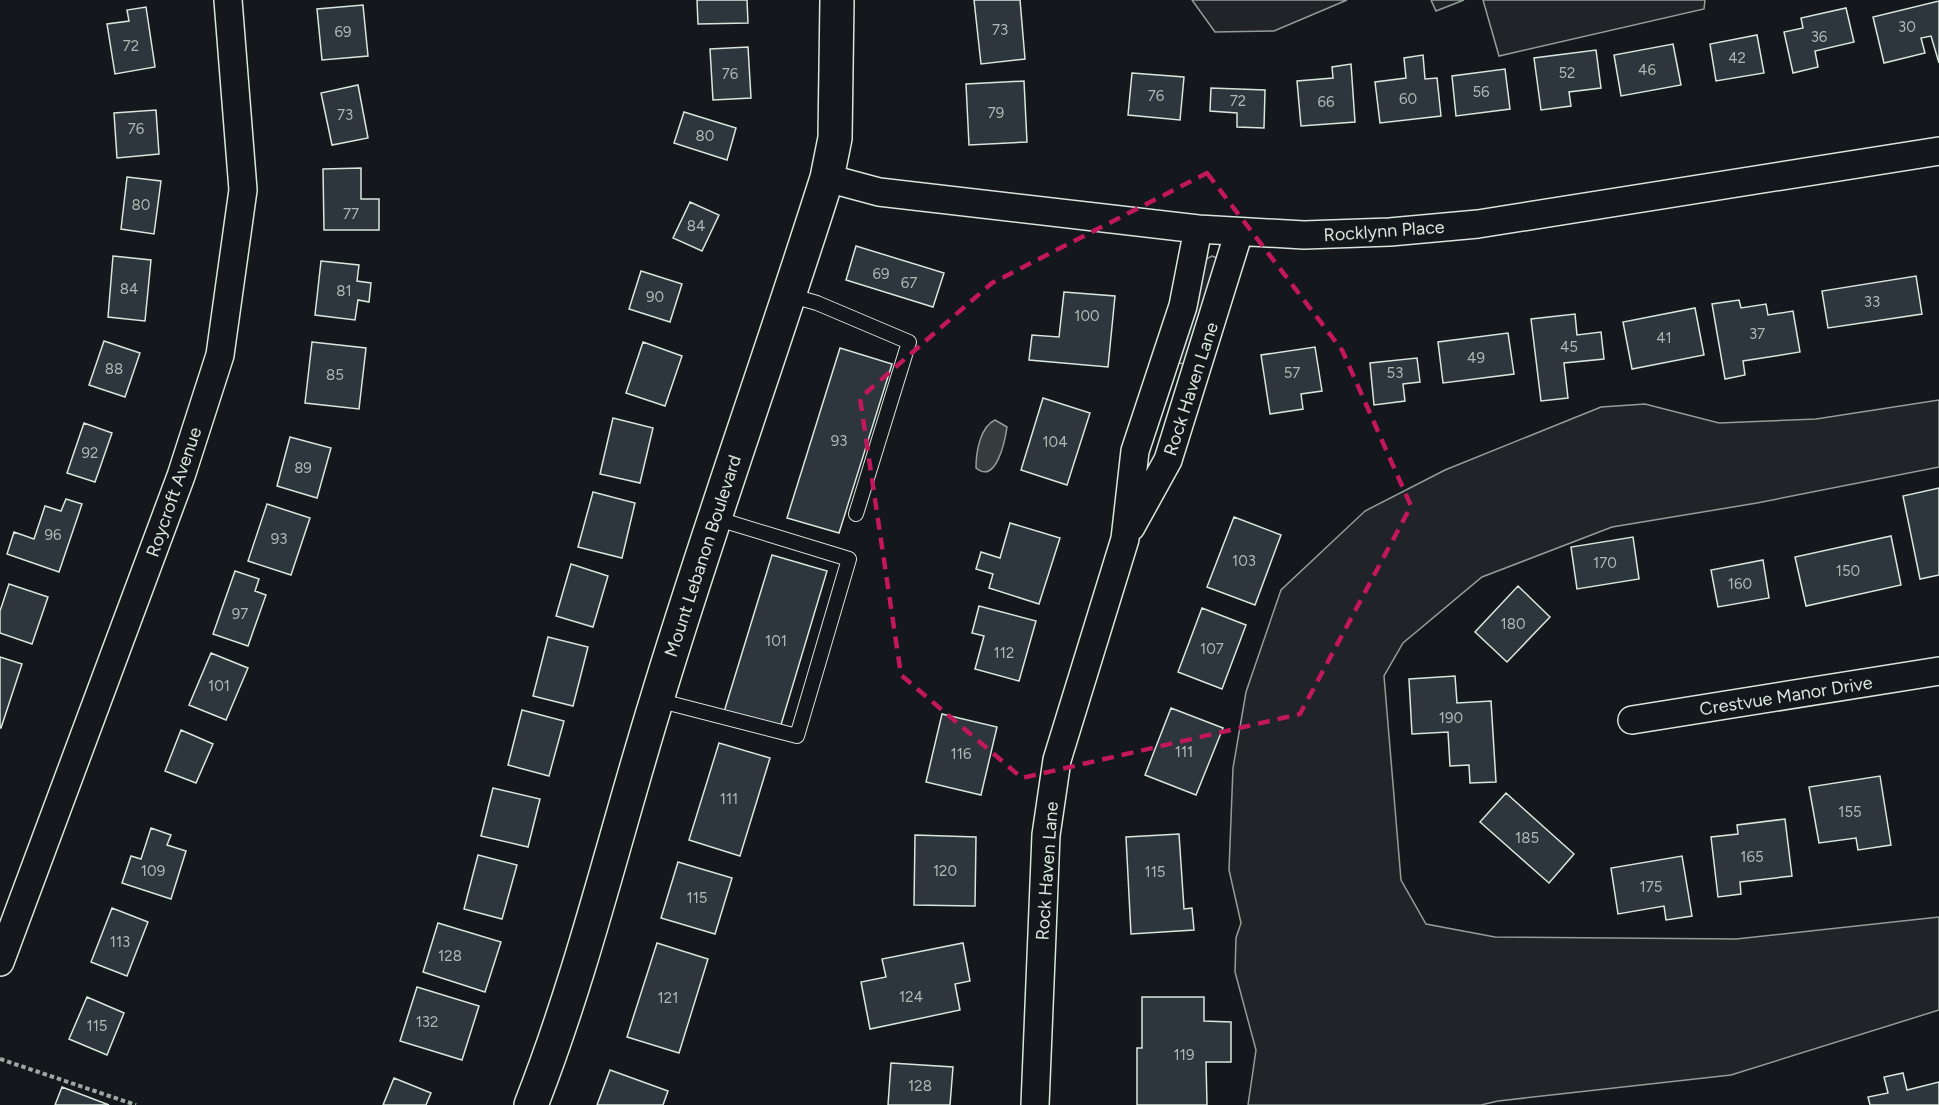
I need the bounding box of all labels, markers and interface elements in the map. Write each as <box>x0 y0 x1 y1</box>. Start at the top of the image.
house number: 30 <box>1898 18 1916 36</box>
house number: 73 <box>992 21 1008 39</box>
house number: 69 <box>335 23 351 41</box>
house number: 36 <box>1811 28 1828 46</box>
house number: 72 <box>123 37 139 55</box>
house number: 42 <box>1728 49 1746 67</box>
house number: 46 <box>1638 61 1656 79</box>
house number: 52 <box>1558 64 1576 82</box>
house number: 76 <box>722 65 739 83</box>
house number: 56 <box>1472 83 1490 101</box>
house number: 76 <box>1148 87 1165 105</box>
house number: 60 <box>1399 90 1417 108</box>
house number: 72 <box>1230 92 1246 110</box>
house number: 66 <box>1318 93 1335 111</box>
house number: 79 <box>988 104 1004 122</box>
house number: 73 <box>337 106 353 124</box>
house number: 76 <box>128 120 145 138</box>
house number: 80 <box>696 127 714 145</box>
house number: 80 <box>132 196 150 214</box>
house number: 77 <box>343 205 359 223</box>
street label: Rocklynn Place <box>1323 216 1445 246</box>
house number: 84 <box>687 217 705 235</box>
house number: 69 <box>873 265 889 283</box>
house number: 67 <box>901 274 917 292</box>
house number: 84 <box>120 280 138 298</box>
house number: 81 <box>336 282 352 300</box>
house number: 90 <box>646 288 664 306</box>
house number: 33 <box>1864 293 1880 311</box>
house number: 100 <box>1074 307 1100 325</box>
street label: Rock Haven Lane <box>1159 319 1223 459</box>
house number: 37 <box>1749 325 1765 343</box>
house number: 41 <box>1656 329 1672 347</box>
house number: 45 <box>1560 338 1578 356</box>
house number: 49 <box>1467 349 1485 367</box>
house number: 88 <box>105 360 123 378</box>
house number: 57 <box>1284 364 1300 382</box>
house number: 53 <box>1387 364 1403 382</box>
house number: 85 <box>326 366 344 384</box>
street label: Roycroft Avenue <box>142 424 207 560</box>
house number: 93 <box>831 432 847 450</box>
house number: 104 <box>1042 433 1068 451</box>
house number: 92 <box>82 444 98 462</box>
street label: Mount Lebanon Boulevard <box>660 452 746 660</box>
house number: 89 <box>294 459 312 477</box>
house number: 96 <box>45 526 62 544</box>
house number: 93 <box>271 530 287 548</box>
house number: 103 <box>1232 552 1256 570</box>
house number: 170 <box>1593 554 1617 572</box>
house number: 150 <box>1836 562 1860 580</box>
house number: 160 <box>1728 575 1752 593</box>
house number: 97 <box>232 605 248 623</box>
house number: 180 <box>1500 615 1526 633</box>
house number: 101 <box>765 632 787 650</box>
house number: 107 <box>1200 640 1224 658</box>
house number: 112 <box>994 644 1014 662</box>
street label: Crestvue Manor Drive <box>1698 671 1874 721</box>
house number: 101 <box>208 677 230 695</box>
house number: 190 <box>1439 709 1463 727</box>
house number: 111 <box>1175 743 1193 761</box>
house number: 116 <box>951 745 972 763</box>
house number: 111 <box>720 790 738 808</box>
street label: Rock Haven Lane <box>1031 801 1063 941</box>
house number: 155 <box>1838 803 1862 821</box>
house number: 185 <box>1515 829 1539 847</box>
house number: 165 <box>1740 848 1764 866</box>
house number: 109 <box>141 862 165 880</box>
house number: 120 <box>933 862 957 880</box>
house number: 115 <box>1144 863 1166 881</box>
house number: 175 <box>1640 878 1662 896</box>
house number: 115 <box>686 889 708 907</box>
house number: 113 <box>110 933 130 951</box>
house number: 128 <box>438 947 462 965</box>
house number: 124 <box>899 988 923 1006</box>
house number: 121 <box>658 989 678 1007</box>
house number: 132 <box>416 1013 438 1031</box>
house number: 115 <box>86 1017 108 1035</box>
house number: 119 <box>1174 1046 1194 1064</box>
house number: 128 <box>908 1077 932 1095</box>

